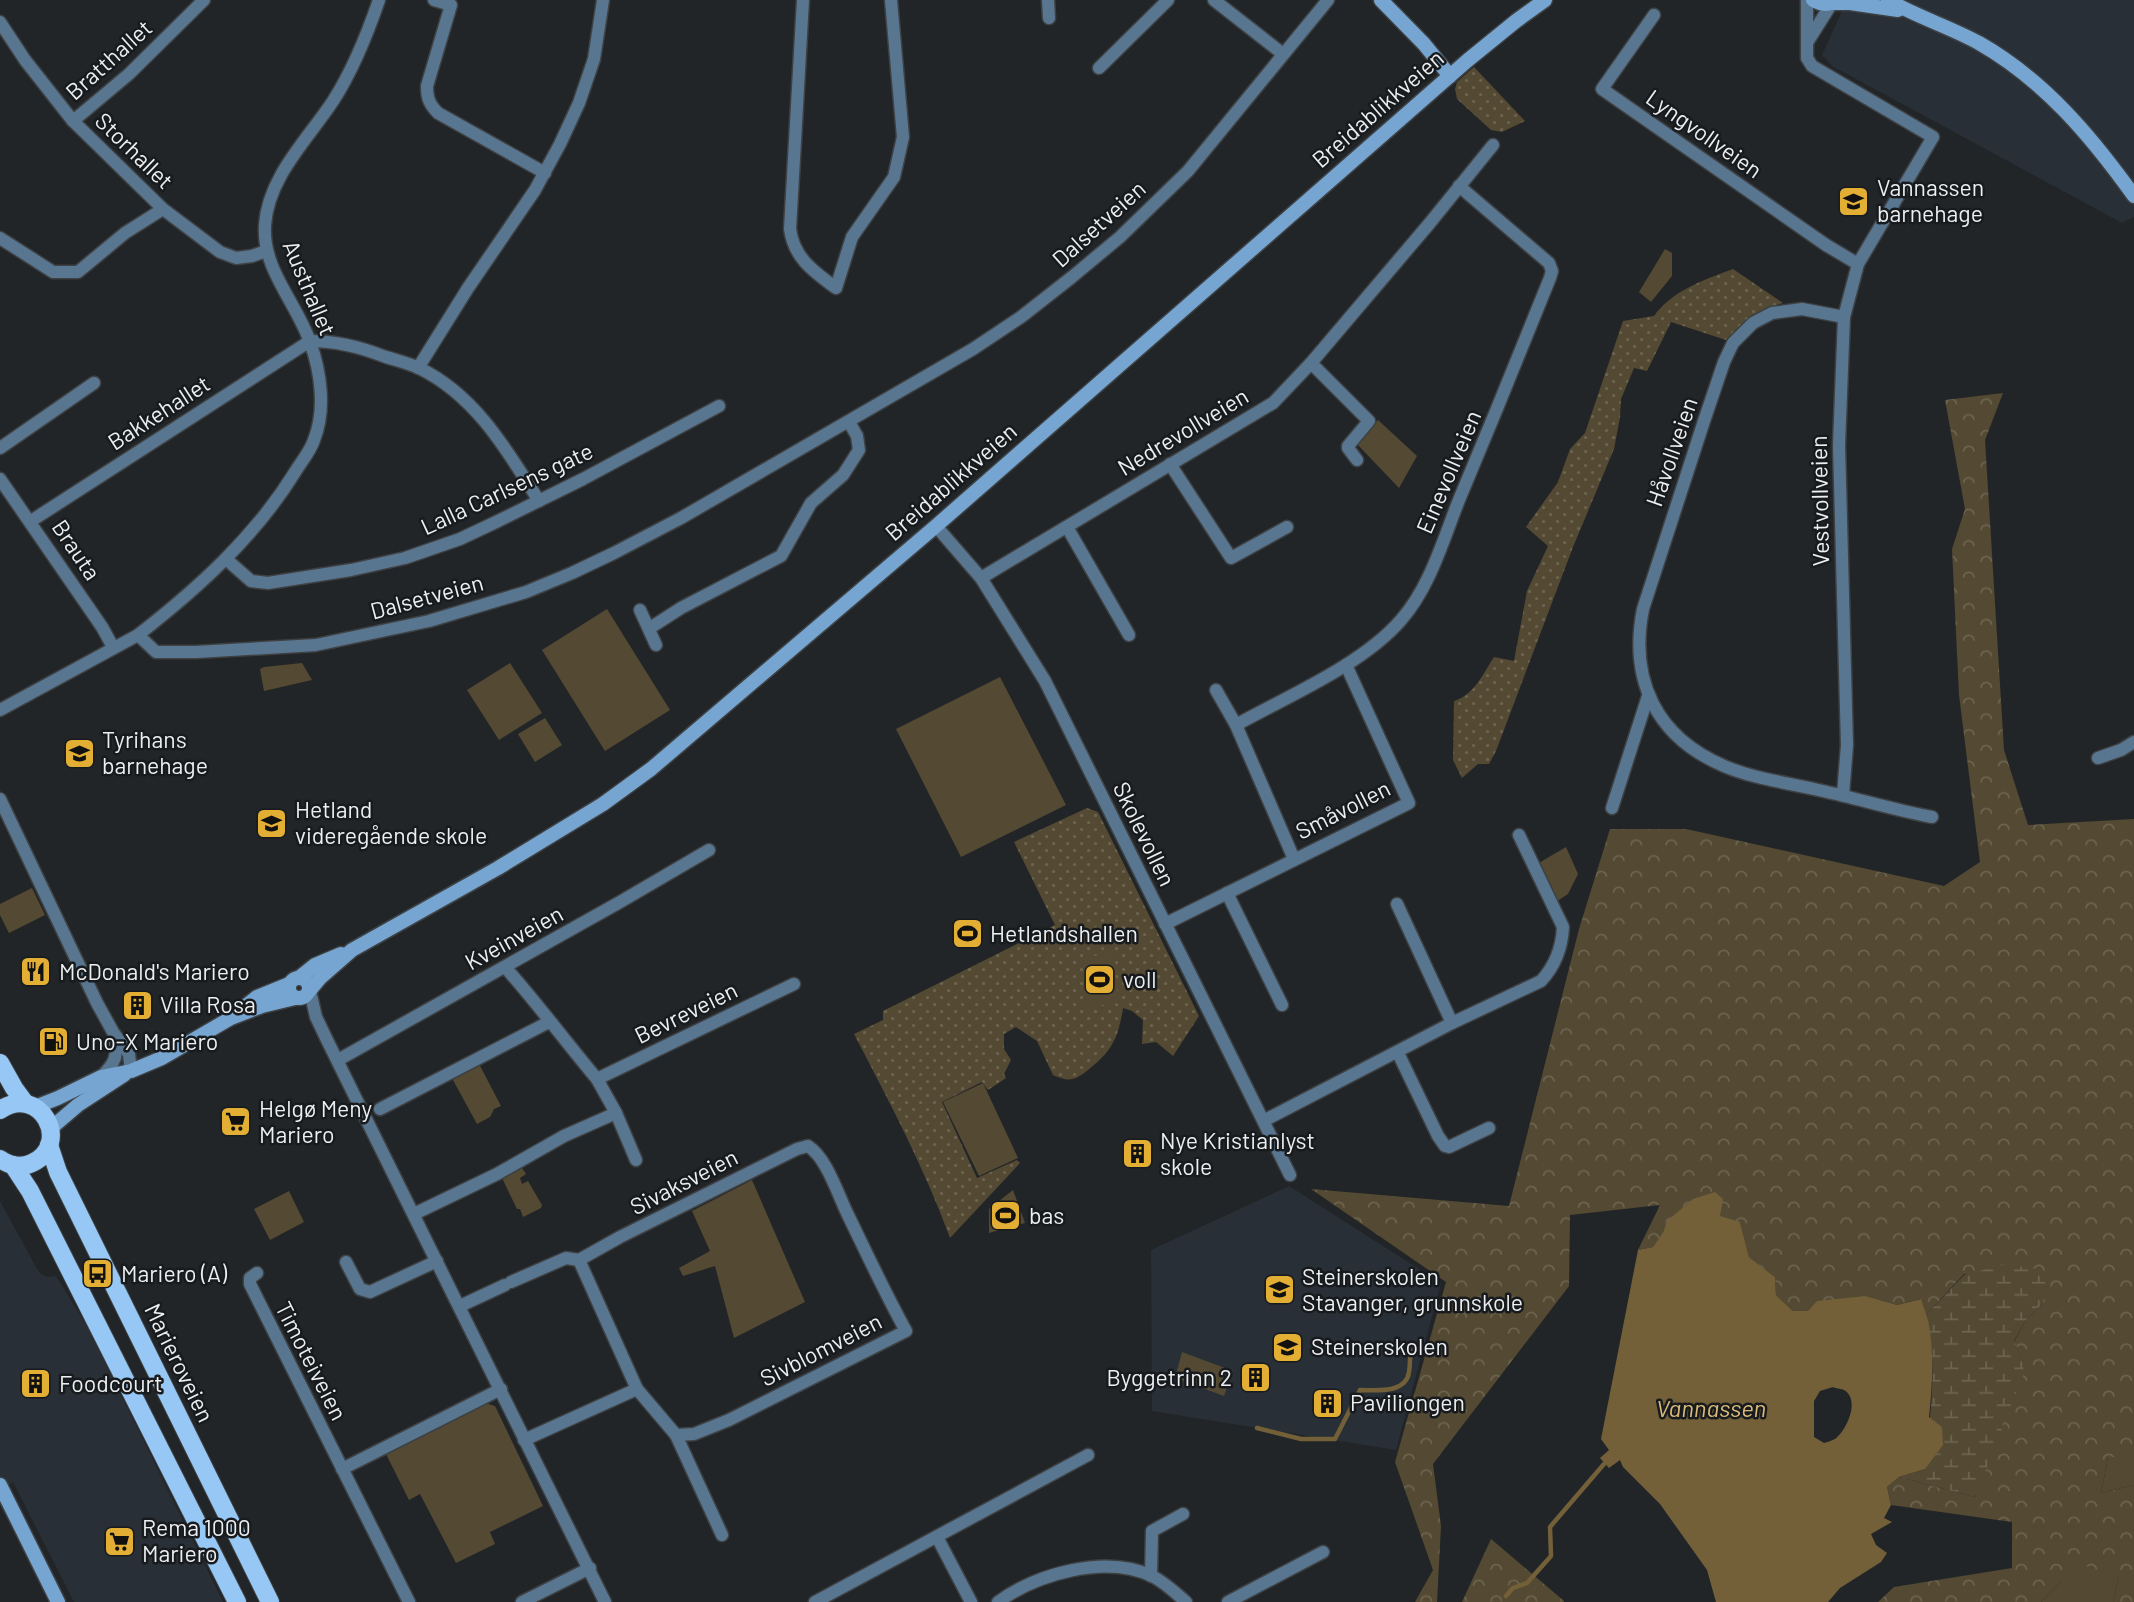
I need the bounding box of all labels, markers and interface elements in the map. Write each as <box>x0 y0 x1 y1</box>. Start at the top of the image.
street label: Bratthallet <box>59 13 157 105</box>
street label: Breidablikkveien <box>1306 43 1449 173</box>
street label: Lyngvollveien <box>1641 83 1768 183</box>
street label: Storhallet <box>90 106 180 194</box>
place label: Vannassen barnehage <box>1877 173 1984 227</box>
street label: Dalsetveien <box>1046 174 1151 272</box>
school or university icon: Vannassen barnehage <box>1837 184 1871 218</box>
street label: Austhallet <box>277 236 343 340</box>
street label: Bakkehallet <box>102 369 215 456</box>
street label: Nedrevollveien <box>1112 381 1253 481</box>
street label: Håvollveien <box>1639 393 1703 510</box>
street label: Einevollveien <box>1410 406 1487 537</box>
street label: Breidablikkveien <box>879 416 1022 546</box>
street label: Vestvollveien <box>1804 435 1834 567</box>
street label: Lalla Carlsens gate <box>416 436 597 540</box>
street label: Brauta <box>47 514 107 585</box>
street label: Dalsetveien <box>367 568 486 625</box>
place label: Tyrihans barnehage <box>102 725 208 779</box>
school or university icon: Tyrihans barnehage <box>62 736 96 770</box>
street label: Småvollen <box>1291 773 1394 845</box>
street label: Skolevollen <box>1108 777 1182 890</box>
place label: Hetland videregående skole <box>295 795 487 849</box>
school or university icon: Hetland videregående skole <box>255 806 289 840</box>
street label: Kveinveien <box>460 899 567 975</box>
sports icon: Hetlandshallen <box>950 917 984 951</box>
place label: Hetlandshallen <box>990 919 1138 947</box>
restaurant icon: McDonald's Mariero <box>19 955 53 989</box>
place label: McDonald's Mariero <box>59 957 250 985</box>
sports icon: voll <box>1083 963 1117 997</box>
place label: voll <box>1123 965 1157 993</box>
street label: Bevreveien <box>630 975 742 1049</box>
building icon: Villa Rosa <box>120 988 154 1022</box>
place label: Villa Rosa <box>160 990 256 1018</box>
fuel station icon: Uno-X Mariero <box>36 1025 70 1059</box>
place label: Uno-X Mariero <box>76 1027 218 1055</box>
place label: Helgø Meny Mariero <box>259 1094 373 1148</box>
supermarket icon: Helgø Meny Mariero <box>219 1105 253 1139</box>
place label: Nye Kristianlyst skole <box>1160 1126 1315 1180</box>
building icon: Nye Kristianlyst skole <box>1120 1137 1154 1171</box>
street label: Sivaksveien <box>625 1142 742 1220</box>
sports icon: bas <box>989 1199 1023 1233</box>
place label: bas <box>1029 1201 1064 1229</box>
bus stop icon: Mariero (A) <box>81 1257 115 1291</box>
place label: Mariero (A) <box>121 1259 228 1287</box>
place label: Steinerskolen Stavanger, grunnskole <box>1302 1262 1523 1316</box>
school or university icon: Steinerskolen Stavanger, grunnskole <box>1262 1273 1296 1307</box>
street label: Timoteiveien <box>270 1297 354 1425</box>
street label: Marieroveien <box>139 1299 221 1426</box>
street label: Sivblomveien <box>755 1307 886 1392</box>
school or university icon: Steinerskolen <box>1271 1330 1305 1364</box>
place label: Steinerskolen <box>1311 1332 1448 1360</box>
building icon: Byggetrinn 2 <box>1238 1361 1272 1395</box>
place label: Byggetrinn 2 <box>1107 1363 1232 1391</box>
building icon: Foodcourt <box>19 1367 53 1401</box>
place label: Foodcourt <box>59 1369 163 1397</box>
building icon: Paviliongen <box>1310 1386 1344 1420</box>
place label: Paviliongen <box>1350 1388 1465 1416</box>
water label: Vannassen <box>1656 1393 1766 1422</box>
place label: Rema 1000 Mariero <box>142 1513 251 1567</box>
supermarket icon: Rema 1000 Mariero <box>102 1524 136 1558</box>

